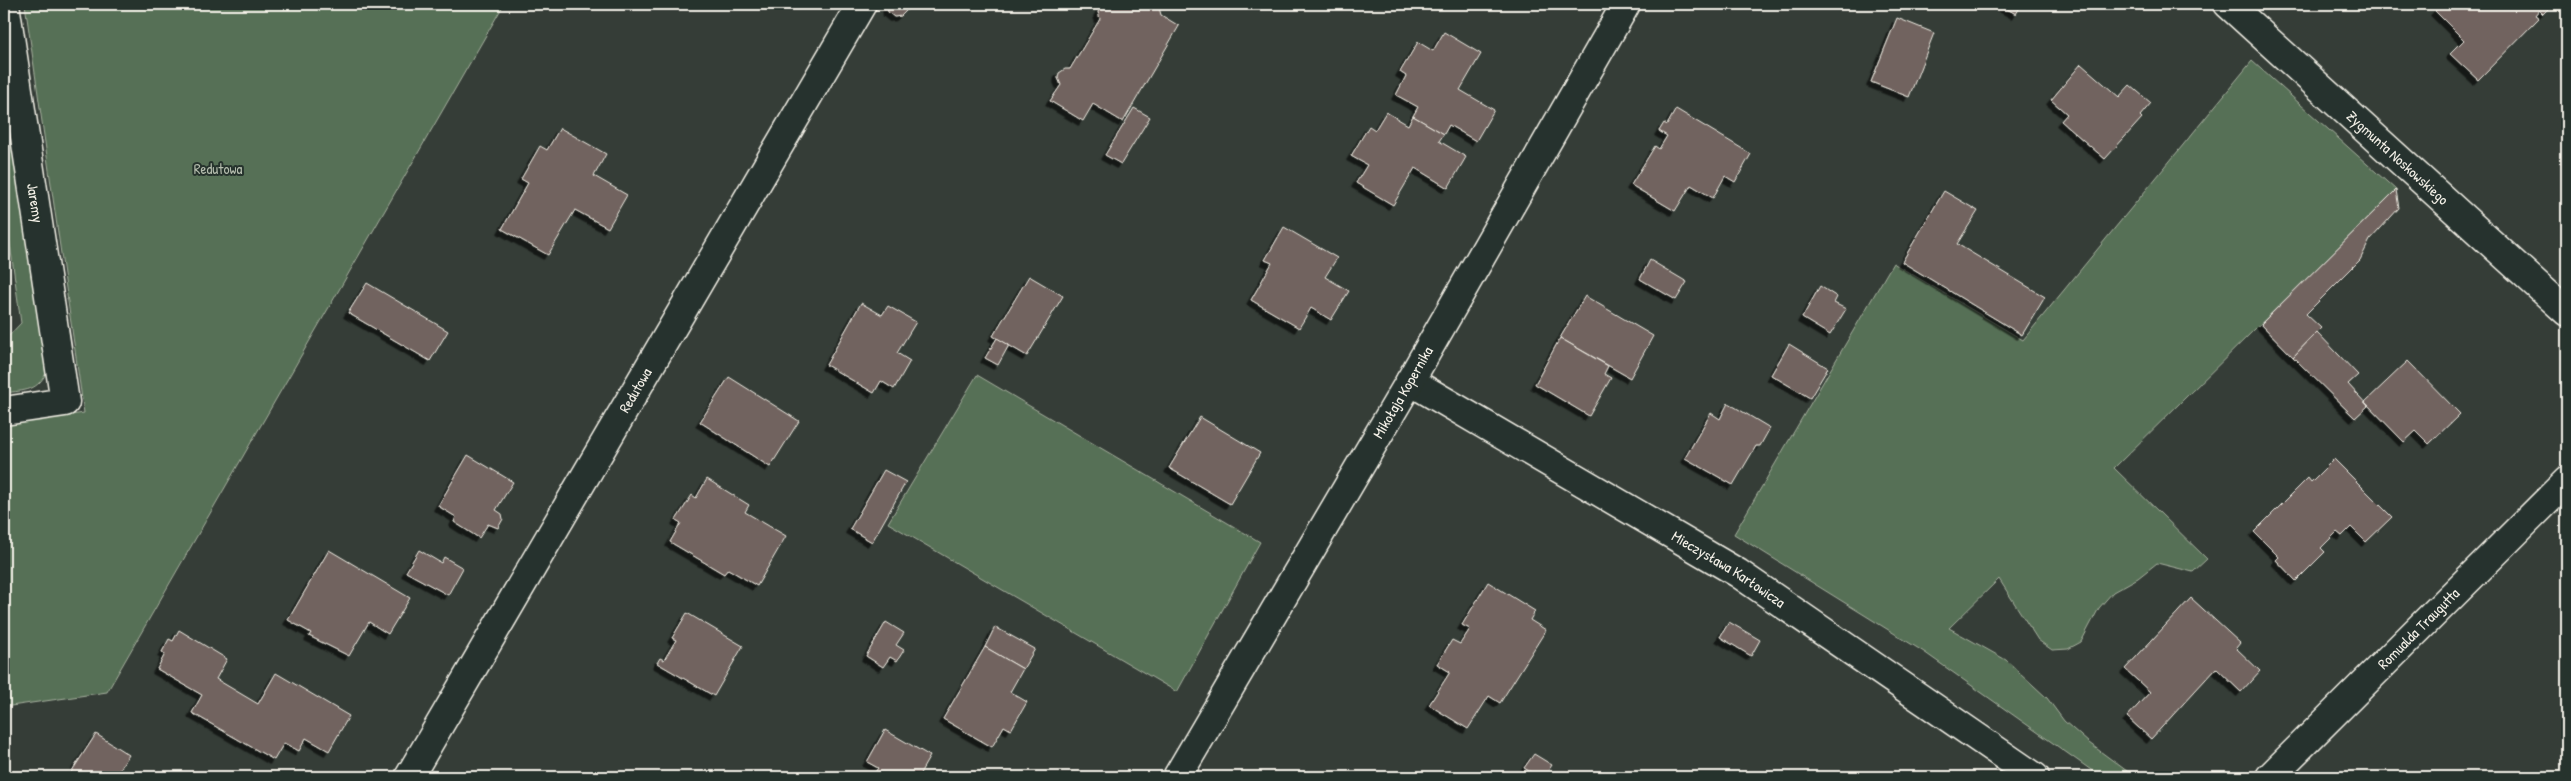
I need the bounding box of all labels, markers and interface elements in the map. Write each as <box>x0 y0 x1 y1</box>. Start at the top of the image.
street label: Zygmunta Noskowskiego <box>2342 106 2453 210</box>
park label: Redutowa <box>194 158 242 179</box>
street label: Jaremy <box>22 182 49 224</box>
street label: Mikołaja Kopernika <box>1367 342 1438 442</box>
street label: Redutowa <box>614 364 657 417</box>
street label: Mieczysława Karłowicza <box>1668 526 1790 613</box>
street label: Romualda Traugutta <box>2373 583 2464 674</box>

